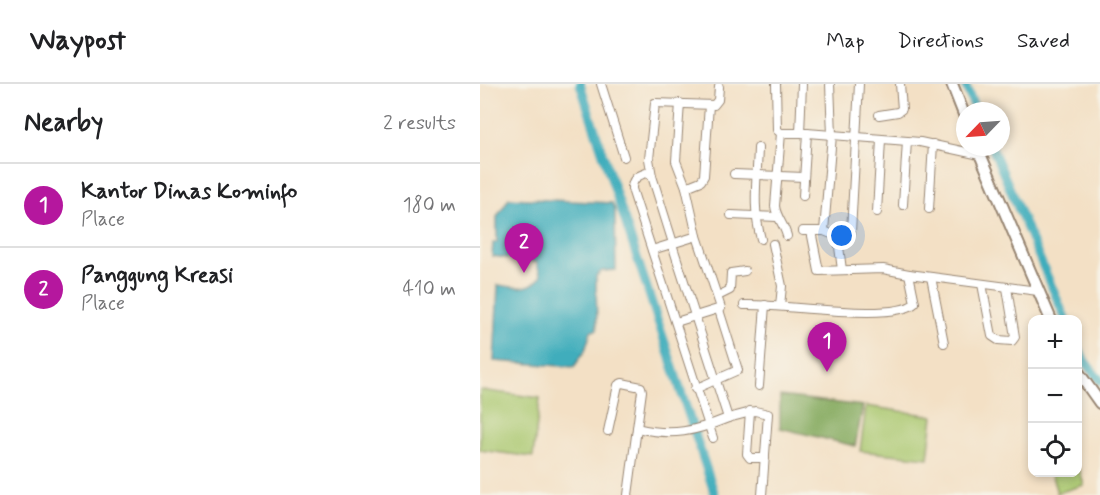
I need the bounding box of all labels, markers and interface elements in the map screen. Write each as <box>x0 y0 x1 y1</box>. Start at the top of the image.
text: Waypost <box>30 23 126 60</box>
text: Map <box>826 27 865 55</box>
text: Directions <box>898 27 984 55</box>
text: Saved <box>1017 27 1070 55</box>
north arrow <box>956 102 1010 156</box>
text: Nearby <box>24 106 103 140</box>
text: 2 results <box>383 110 456 137</box>
text: Kantor Dinas Kominfo <box>81 178 297 206</box>
text: 1 <box>39 192 48 219</box>
text: 180 m <box>403 192 456 219</box>
text: Place <box>81 206 125 233</box>
your location <box>827 221 856 250</box>
pin: 2 <box>504 224 543 273</box>
text: Panggung Kreasi <box>81 262 233 290</box>
text: 2 <box>39 276 48 303</box>
text: 410 m <box>402 276 456 303</box>
text: Place <box>81 290 125 317</box>
map controls <box>1028 315 1082 477</box>
button: + <box>1028 315 1082 369</box>
pin: 1 <box>808 322 846 372</box>
button: − <box>1028 369 1082 423</box>
button: locate <box>1028 423 1082 477</box>

